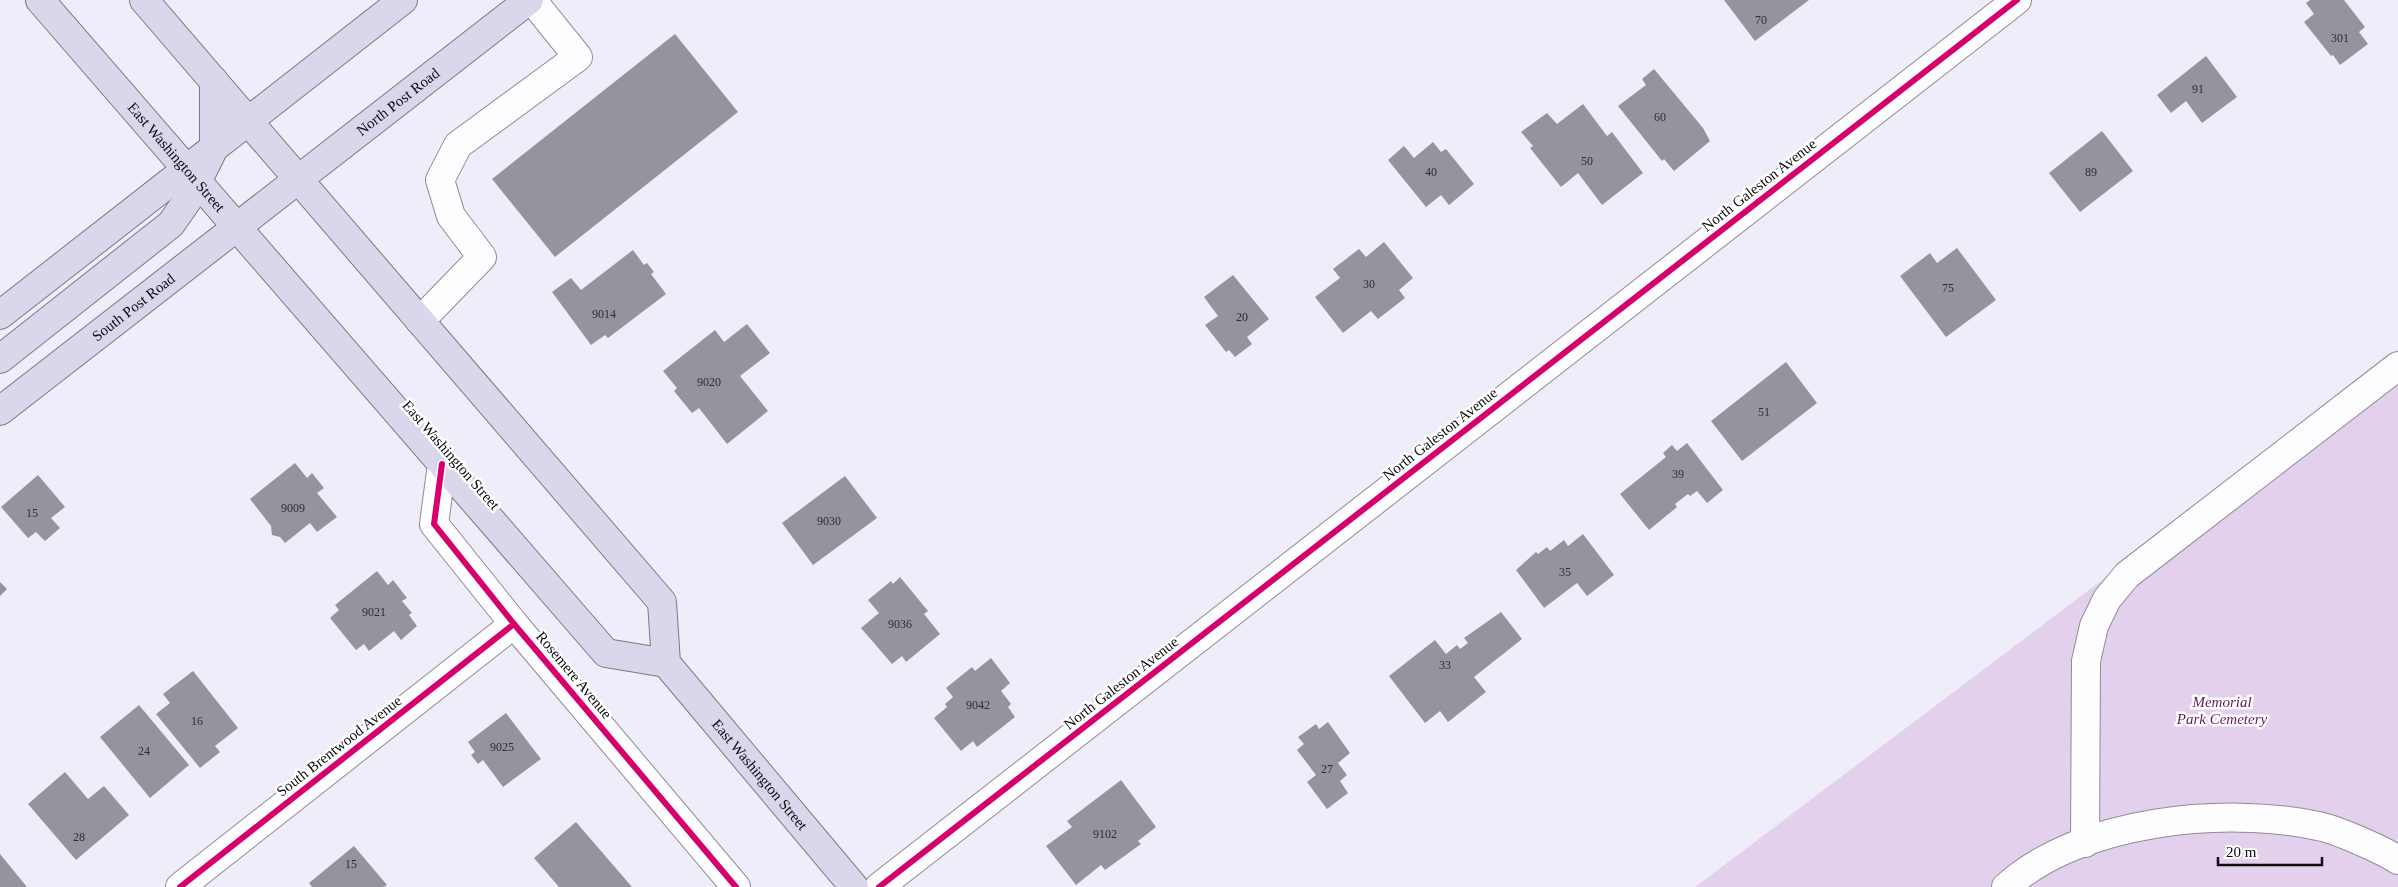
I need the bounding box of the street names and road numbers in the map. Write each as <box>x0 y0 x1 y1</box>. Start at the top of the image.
street label: North Post Road <box>354 64 443 139</box>
street label: East Washington Street <box>125 99 228 216</box>
street label: North Galeston Avenue <box>1699 135 1820 235</box>
street label: South Post Road <box>89 270 178 344</box>
street label: North Galeston Avenue <box>1380 384 1501 484</box>
street label: East Washington Street <box>399 397 503 513</box>
street label: Rosemere Avenue <box>533 628 615 722</box>
street label: North Galeston Avenue <box>1061 633 1182 733</box>
street label: South Brentwood Avenue <box>273 692 405 800</box>
street label: East Washington Street <box>709 716 811 834</box>

